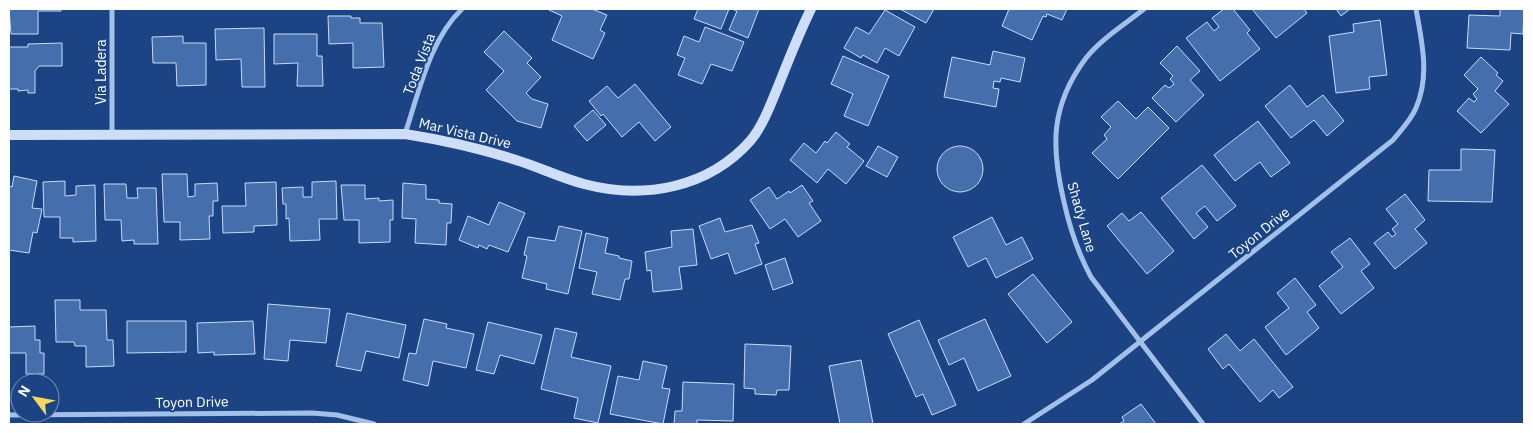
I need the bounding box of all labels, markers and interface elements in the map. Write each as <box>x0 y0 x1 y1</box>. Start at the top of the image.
street label: Toda Vista <box>399 30 439 98</box>
street label: Via Ladera <box>92 39 110 105</box>
street label: Mar Vista Drive <box>417 114 513 152</box>
street label: Shady Lane <box>1063 180 1101 254</box>
street label: Toyon Drive <box>1225 203 1293 263</box>
north arrow <box>10 373 60 423</box>
text: N <box>14 382 34 400</box>
street label: Toyon Drive <box>155 392 229 412</box>

